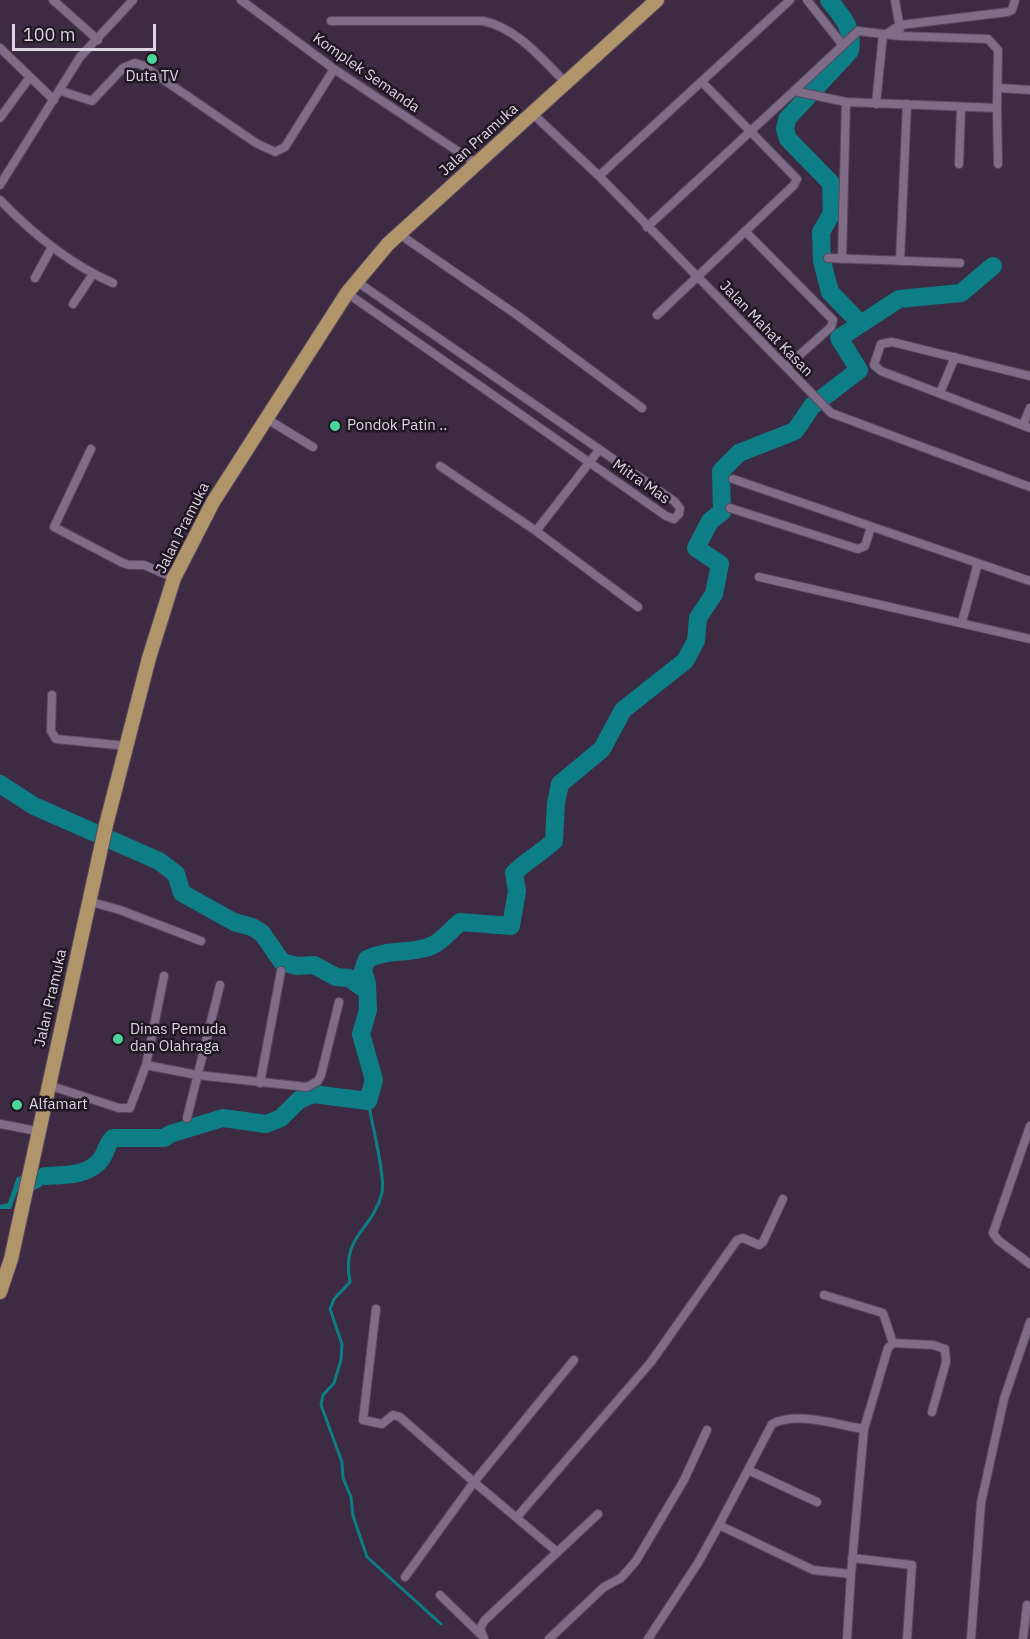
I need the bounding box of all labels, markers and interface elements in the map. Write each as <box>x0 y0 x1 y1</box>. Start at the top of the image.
scale bar <box>15 12 159 50</box>
text: 100 m <box>23 23 75 46</box>
street label: Komplek Semanda <box>309 29 423 117</box>
marker: Duta TV <box>145 52 159 66</box>
place label: Duta TV <box>125 68 179 86</box>
street label: Jalan Pramuka <box>436 100 522 180</box>
street label: Jalan Mahat Kasan <box>716 277 816 381</box>
place label: Pondok Patin .. <box>347 417 447 435</box>
marker: Pondok Patin .. <box>328 419 342 433</box>
street label: Mitra Mas <box>609 456 673 508</box>
street label: Jalan Pramuka <box>152 480 214 576</box>
street label: Jalan Pramuka <box>31 947 71 1049</box>
place label: Dinas Pemuda dan Olahraga <box>130 1021 227 1056</box>
marker: Dinas Pemuda dan Olahraga <box>111 1032 125 1046</box>
place label: Alfamart <box>29 1096 87 1114</box>
marker: Alfamart <box>10 1098 24 1112</box>

